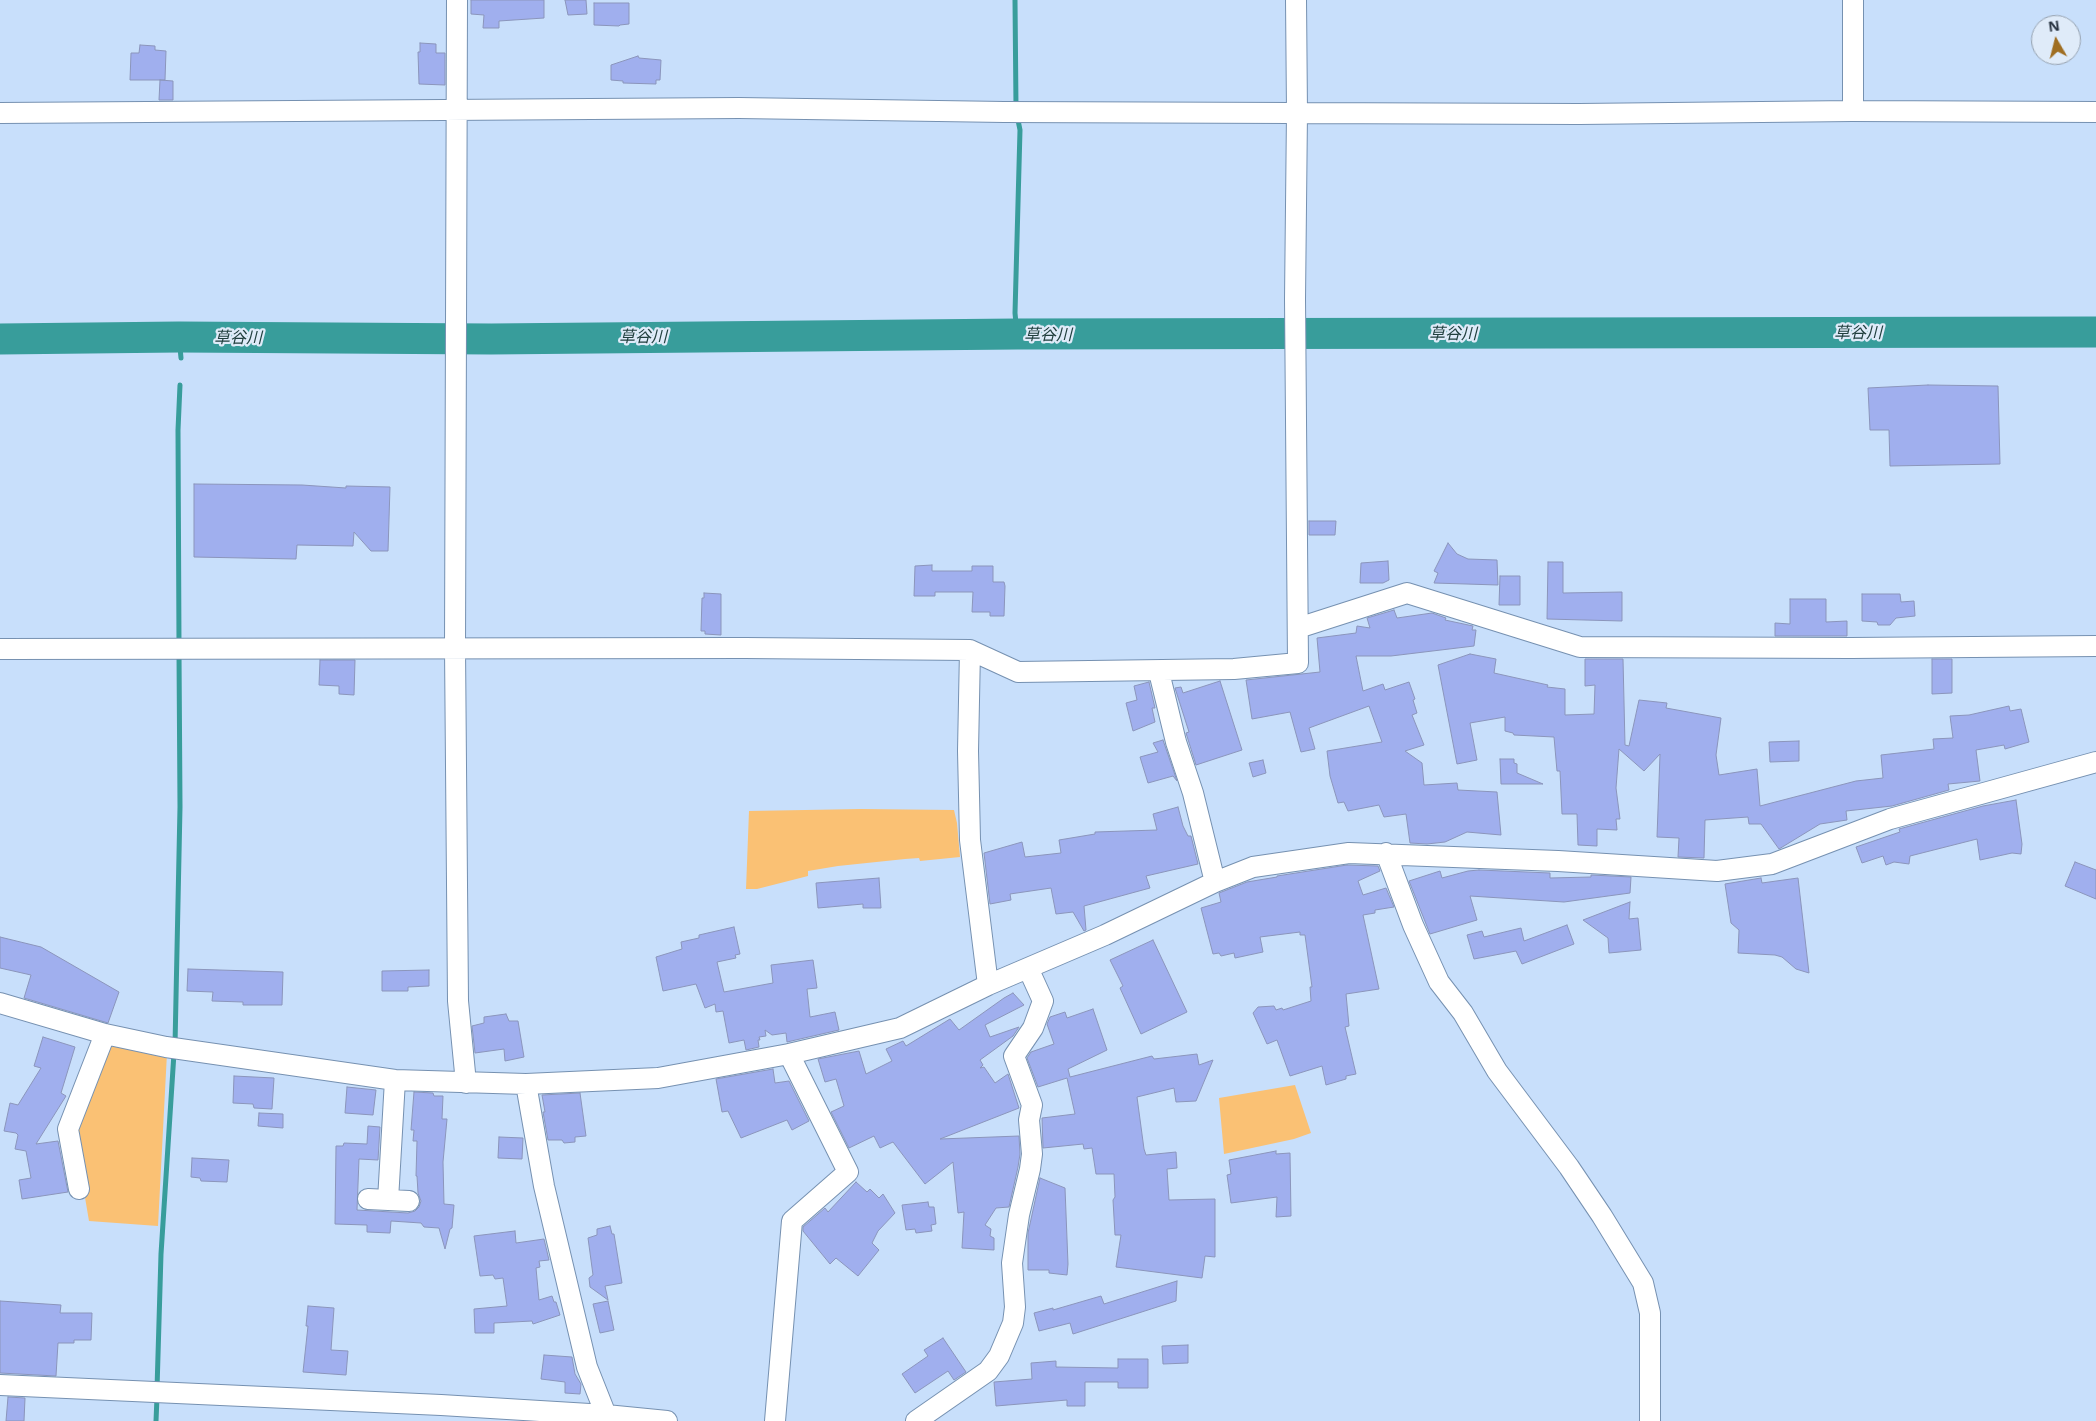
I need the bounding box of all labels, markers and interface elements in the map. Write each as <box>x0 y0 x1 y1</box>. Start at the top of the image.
north arrow <box>2031 15 2081 65</box>
text: N <box>2047 15 2061 36</box>
water label: 草谷川 <box>1834 323 1882 343</box>
water label: 草谷川 <box>1429 324 1477 344</box>
water label: 草谷川 <box>1024 325 1072 345</box>
water label: 草谷川 <box>619 327 667 347</box>
water label: 草谷川 <box>214 328 262 348</box>

